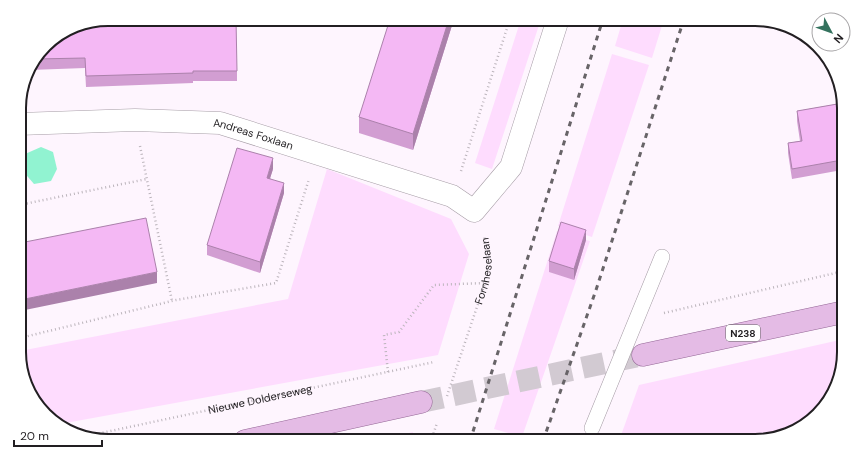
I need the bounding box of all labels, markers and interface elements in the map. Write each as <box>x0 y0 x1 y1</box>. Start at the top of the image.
north arrow <box>811 12 851 52</box>
text: N <box>831 31 846 46</box>
street label: Andreas Foxlaan <box>213 116 295 153</box>
street label: Fornheselaan <box>471 237 495 306</box>
road number: N238 <box>726 325 760 341</box>
street label: Nieuwe Dolderseweg <box>207 381 313 417</box>
scale bar <box>14 422 102 448</box>
text: 20 m <box>20 428 49 444</box>

